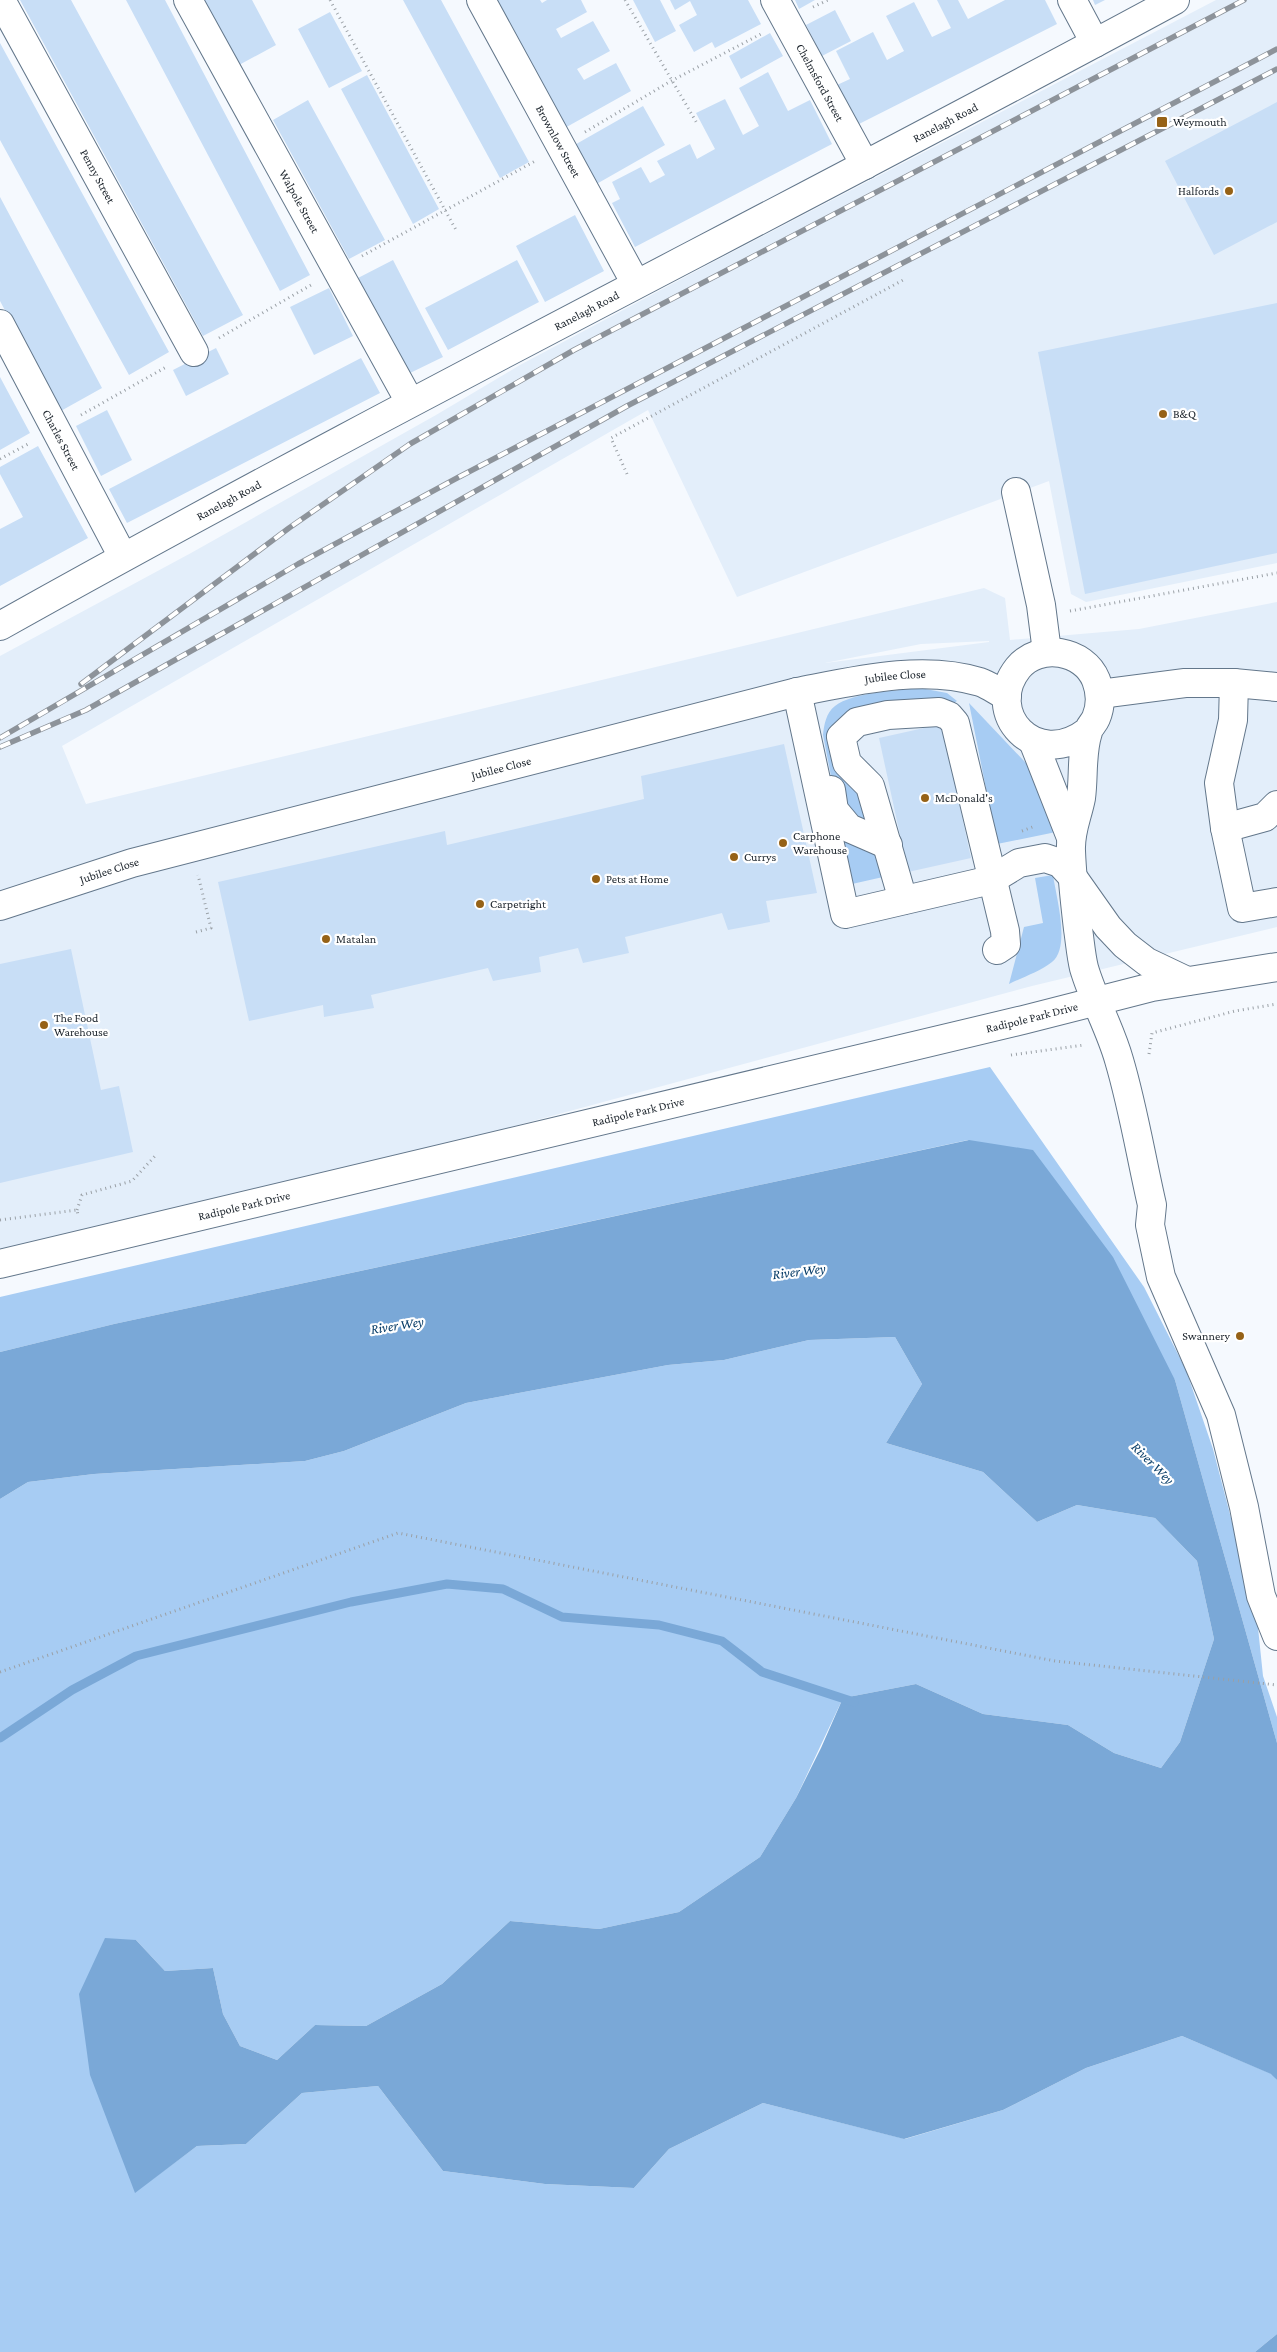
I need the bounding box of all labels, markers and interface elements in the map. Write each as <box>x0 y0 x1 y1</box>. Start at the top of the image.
street label: Chelmsford Street <box>793 41 847 125</box>
street label: Ranelagh Road <box>910 99 981 145</box>
street label: Brownlow Street <box>533 103 584 181</box>
marker: Weymouth <box>1155 115 1169 129</box>
place label: Weymouth <box>1173 115 1227 129</box>
street label: Penny Street <box>77 147 119 207</box>
street label: Walpole Street <box>276 167 323 236</box>
place label: Halfords <box>1178 184 1219 198</box>
marker: Halfords <box>1223 185 1235 197</box>
street label: Ranelagh Road <box>552 288 622 333</box>
street label: Charles Street <box>39 407 83 474</box>
place label: B&Q <box>1173 407 1197 421</box>
marker: B&Q <box>1157 408 1169 420</box>
street label: Ranelagh Road <box>194 477 264 523</box>
street label: Jubilee Close <box>863 667 926 686</box>
street label: Jubilee Close <box>469 754 533 783</box>
place label: McDonald's <box>935 791 993 805</box>
marker: McDonald's <box>919 792 931 804</box>
place label: Carphone Warehouse <box>793 829 847 857</box>
marker: Carphone Warehouse <box>777 837 789 849</box>
place label: Currys <box>744 850 776 864</box>
marker: Currys <box>728 851 740 863</box>
street label: Jubilee Close <box>77 855 140 887</box>
place label: Pets at Home <box>606 872 668 886</box>
marker: Pets at Home <box>590 873 602 885</box>
place label: Carpetright <box>490 897 547 911</box>
marker: Carpetright <box>474 898 486 910</box>
place label: Matalan <box>336 932 377 946</box>
marker: Matalan <box>320 933 332 945</box>
street label: Radipole Park Drive <box>985 999 1079 1036</box>
place label: The Food Warehouse <box>54 1011 108 1039</box>
marker: The Food Warehouse <box>38 1019 50 1031</box>
street label: Radipole Park Drive <box>591 1094 686 1130</box>
street label: Radipole Park Drive <box>197 1188 292 1224</box>
water label: River Wey <box>771 1260 827 1282</box>
water label: River Wey <box>369 1313 425 1337</box>
place label: Swannery <box>1182 1329 1230 1343</box>
marker: Swannery <box>1234 1330 1246 1342</box>
water label: River Wey <box>1128 1438 1178 1488</box>

